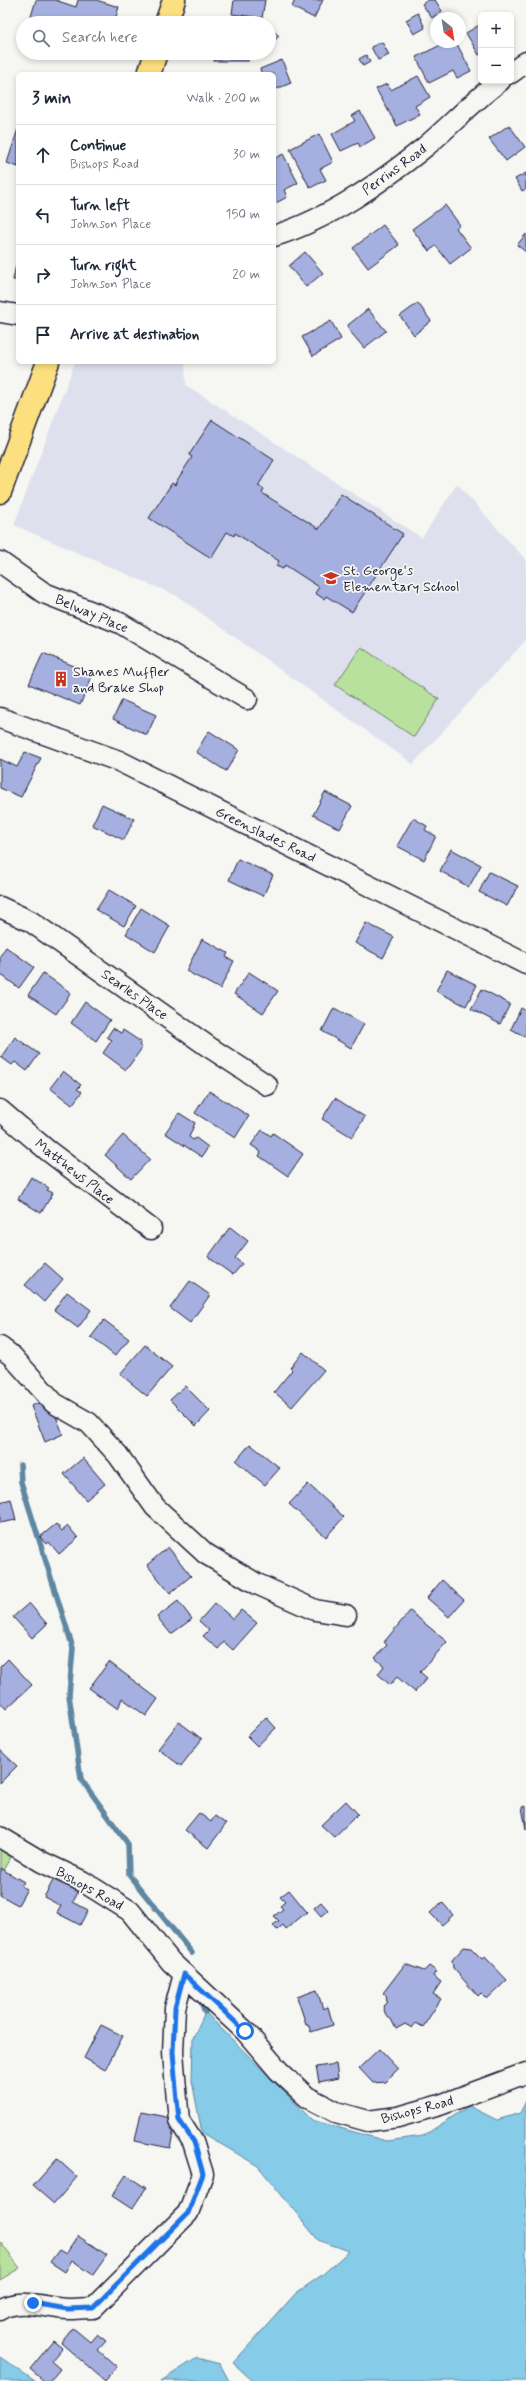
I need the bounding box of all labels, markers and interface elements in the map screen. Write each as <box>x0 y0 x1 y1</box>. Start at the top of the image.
north arrow <box>430 12 466 48</box>
map controls <box>478 12 514 84</box>
button: + <box>478 12 514 48</box>
search box <box>16 16 276 60</box>
icon: search <box>30 27 52 49</box>
text: Search here <box>62 28 138 48</box>
button: − <box>478 48 514 84</box>
text: 3 min <box>32 87 71 109</box>
text: Walk · 200 m <box>186 90 260 107</box>
text: Continue <box>70 136 126 156</box>
street label: Perrins Road <box>359 140 430 199</box>
icon: ahead <box>32 144 54 166</box>
text: 30 m <box>233 146 260 163</box>
text: Bishops Road <box>70 156 139 173</box>
text: Turn left <box>70 196 130 216</box>
icon: left <box>32 204 54 226</box>
text: 150 m <box>226 206 260 223</box>
text: Johnson Place <box>70 216 151 233</box>
text: Turn right <box>70 256 137 276</box>
icon: right <box>32 264 54 286</box>
text: 20 m <box>232 266 260 283</box>
text: Johnson Place <box>70 276 151 293</box>
icon: arrive <box>32 324 54 346</box>
text: Arrive at destination <box>70 325 199 345</box>
place label: St. George's Elementary School <box>343 562 459 596</box>
school or university icon: St. George's Elementary School <box>322 569 340 587</box>
street label: Belway Place <box>52 590 131 637</box>
place label: Shanes Muffler and Brake Shop <box>73 663 170 697</box>
building icon: Shanes Muffler and Brake Shop <box>52 670 70 688</box>
street label: Greenslades Road <box>212 803 319 867</box>
street label: Searles Place <box>98 965 171 1024</box>
street label: Matthews Place <box>31 1135 118 1208</box>
street label: Bishops Road <box>53 1863 126 1915</box>
route start <box>236 2022 254 2040</box>
street label: Bishops Road <box>379 2092 455 2128</box>
route end <box>24 2294 42 2312</box>

